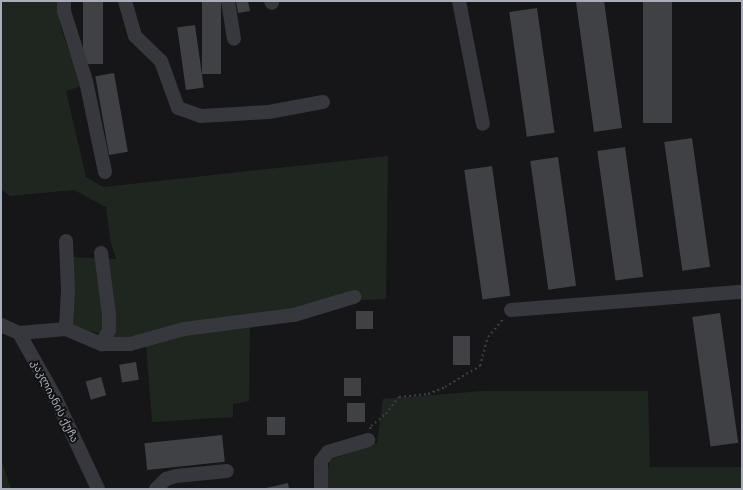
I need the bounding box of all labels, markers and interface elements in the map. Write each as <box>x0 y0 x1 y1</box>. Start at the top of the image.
street label: კაკლიანის ქუჩა <box>28 357 82 445</box>

